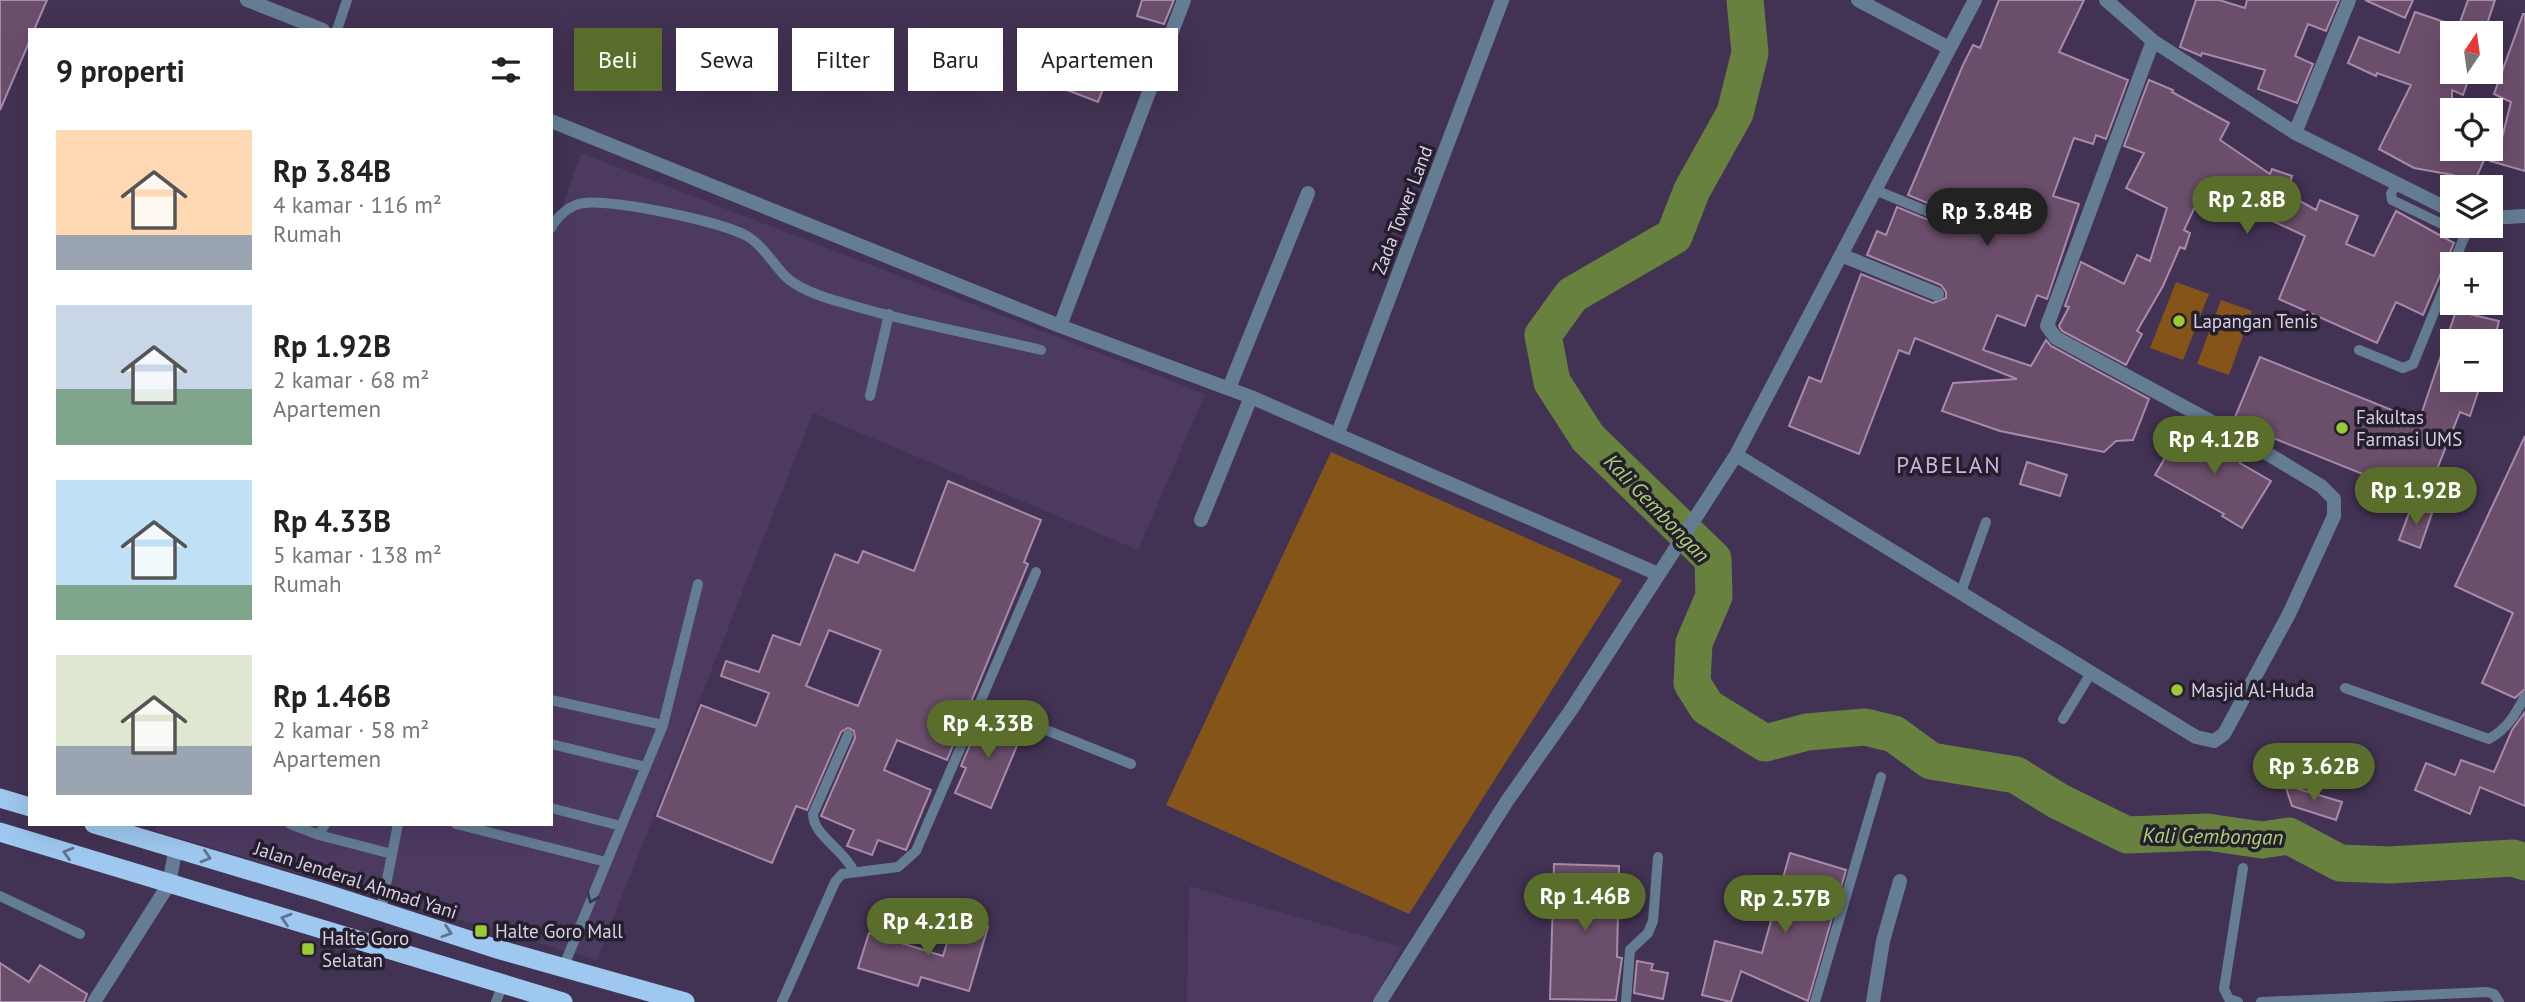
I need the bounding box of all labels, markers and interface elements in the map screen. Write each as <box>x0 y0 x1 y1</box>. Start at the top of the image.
north arrow <box>2440 21 2502 84</box>
map controls <box>2440 21 2503 392</box>
chip: Beli <box>574 28 662 91</box>
chip: Sewa <box>676 28 778 91</box>
chip: Filter <box>792 28 894 91</box>
chip: Baru <box>908 28 1003 91</box>
chip: Apartemen <box>1017 28 1178 91</box>
text: 9 properti <box>56 51 185 90</box>
icon: filters <box>487 51 525 89</box>
button: locate <box>2440 98 2503 161</box>
street label: Zada Tower Land <box>1366 142 1438 278</box>
text: Rp 3.84B <box>273 151 391 190</box>
icon: home <box>112 158 196 242</box>
button: layers <box>2440 175 2503 238</box>
pin: Rp 2.8B <box>2182 176 2312 236</box>
text: Rp 2.8B <box>2208 184 2286 213</box>
pin: Rp 3.84B <box>1915 188 2059 248</box>
text: 4 kamar · 116 m² <box>273 190 442 219</box>
text: Rp 3.84B <box>1942 196 2032 225</box>
text: Rumah <box>273 219 342 248</box>
button: + <box>2440 252 2503 315</box>
place label: Lapangan Tenis <box>2193 309 2318 333</box>
marker: Lapangan Tenis <box>2171 313 2187 329</box>
text: Rp 1.92B <box>273 326 391 365</box>
button: − <box>2440 329 2503 392</box>
icon: home <box>112 333 196 417</box>
text: 2 kamar · 68 m² <box>273 365 429 394</box>
text: Apartemen <box>273 394 381 423</box>
place label: Fakultas Farmasi UMS <box>2356 405 2462 451</box>
pin: Rp 4.12B <box>2142 416 2286 476</box>
marker: Fakultas Farmasi UMS <box>2334 420 2350 436</box>
text: Rp 4.12B <box>2169 424 2259 453</box>
water label: Kali Gembongan <box>1598 448 1716 568</box>
district label: PABELAN <box>1896 450 2002 479</box>
pin: Rp 1.92B <box>2344 468 2488 527</box>
text: Rp 1.92B <box>2371 475 2461 504</box>
text: Rp 4.33B <box>273 501 391 540</box>
icon: home <box>112 508 196 592</box>
text: 5 kamar · 138 m² <box>273 540 442 569</box>
text: Rumah <box>273 569 342 598</box>
text: Rp 1.46B <box>273 676 391 715</box>
place label: Masjid Al-Huda <box>2191 678 2314 702</box>
marker: Masjid Al-Huda <box>2169 682 2185 698</box>
icon: home <box>112 683 196 767</box>
pin: Rp 4.33B <box>916 700 1060 760</box>
text: Rp 4.33B <box>943 708 1033 737</box>
text: 2 kamar · 58 m² <box>273 715 429 744</box>
text: Apartemen <box>273 744 381 773</box>
pin: Rp 3.62B <box>2242 744 2386 803</box>
text: Rp 3.62B <box>2269 751 2359 780</box>
water label: Kali Gembongan <box>2142 821 2284 851</box>
street label: Jalan Jenderal Ahmad Yani <box>251 836 461 924</box>
one-way arrow <box>63 847 75 861</box>
one-way arrow <box>200 848 212 863</box>
pin: Rp 1.46B <box>1513 874 1657 933</box>
pin: Rp 2.57B <box>1713 876 1857 935</box>
text: Rp 1.46B <box>1540 881 1630 910</box>
text: Rp 2.57B <box>1740 883 1830 912</box>
one-way arrow <box>586 891 600 903</box>
pin: Rp 4.21B <box>856 898 1000 958</box>
text: Rp 4.21B <box>883 906 973 935</box>
one-way arrow <box>280 912 292 927</box>
place label: Halte Goro Mall <box>495 919 623 943</box>
marker: Halte Goro Mall <box>473 923 489 939</box>
one-way arrow <box>440 924 452 938</box>
place label: Halte Goro Selatan <box>322 926 409 972</box>
marker: Halte Goro Selatan <box>300 941 316 957</box>

